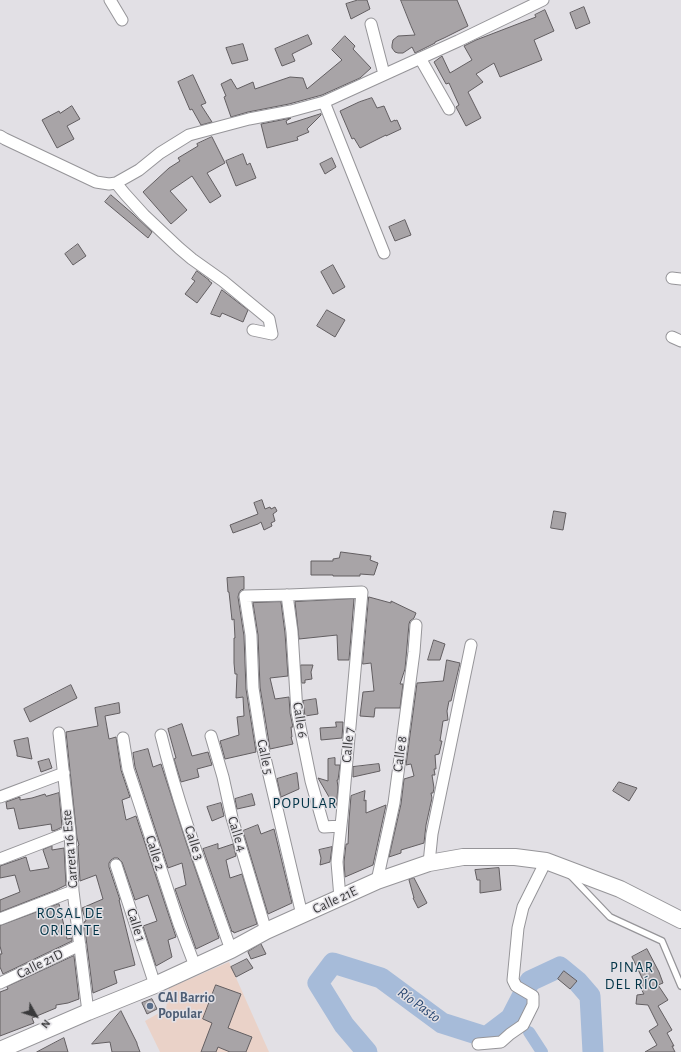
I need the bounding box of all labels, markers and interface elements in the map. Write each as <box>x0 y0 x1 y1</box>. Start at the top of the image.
street label: Calle 6 <box>289 701 311 739</box>
street label: Calle 7 <box>338 727 358 763</box>
street label: Calle 8 <box>389 735 411 773</box>
street label: Calle 5 <box>253 738 277 776</box>
district label: POPULAR <box>273 794 337 812</box>
street label: Carrera 16 Este <box>58 809 82 889</box>
street label: Calle 4 <box>224 814 250 854</box>
street label: Calle 3 <box>181 824 207 862</box>
street label: Calle 2 <box>141 833 169 873</box>
street label: Calle 21E <box>310 882 360 918</box>
district label: ROSAL DE ORIENTE <box>36 904 104 939</box>
street label: Calle 1 <box>123 906 149 944</box>
street label: Calle 21D <box>14 946 66 982</box>
district label: PINAR DEL RÍO <box>605 958 659 993</box>
water label: Río Pasto <box>394 983 444 1027</box>
place label: CAI Barrio Popular <box>158 990 215 1022</box>
north arrow <box>16 996 56 1036</box>
marker: CAI Barrio Popular <box>145 1001 155 1011</box>
text: N <box>39 1017 52 1030</box>

